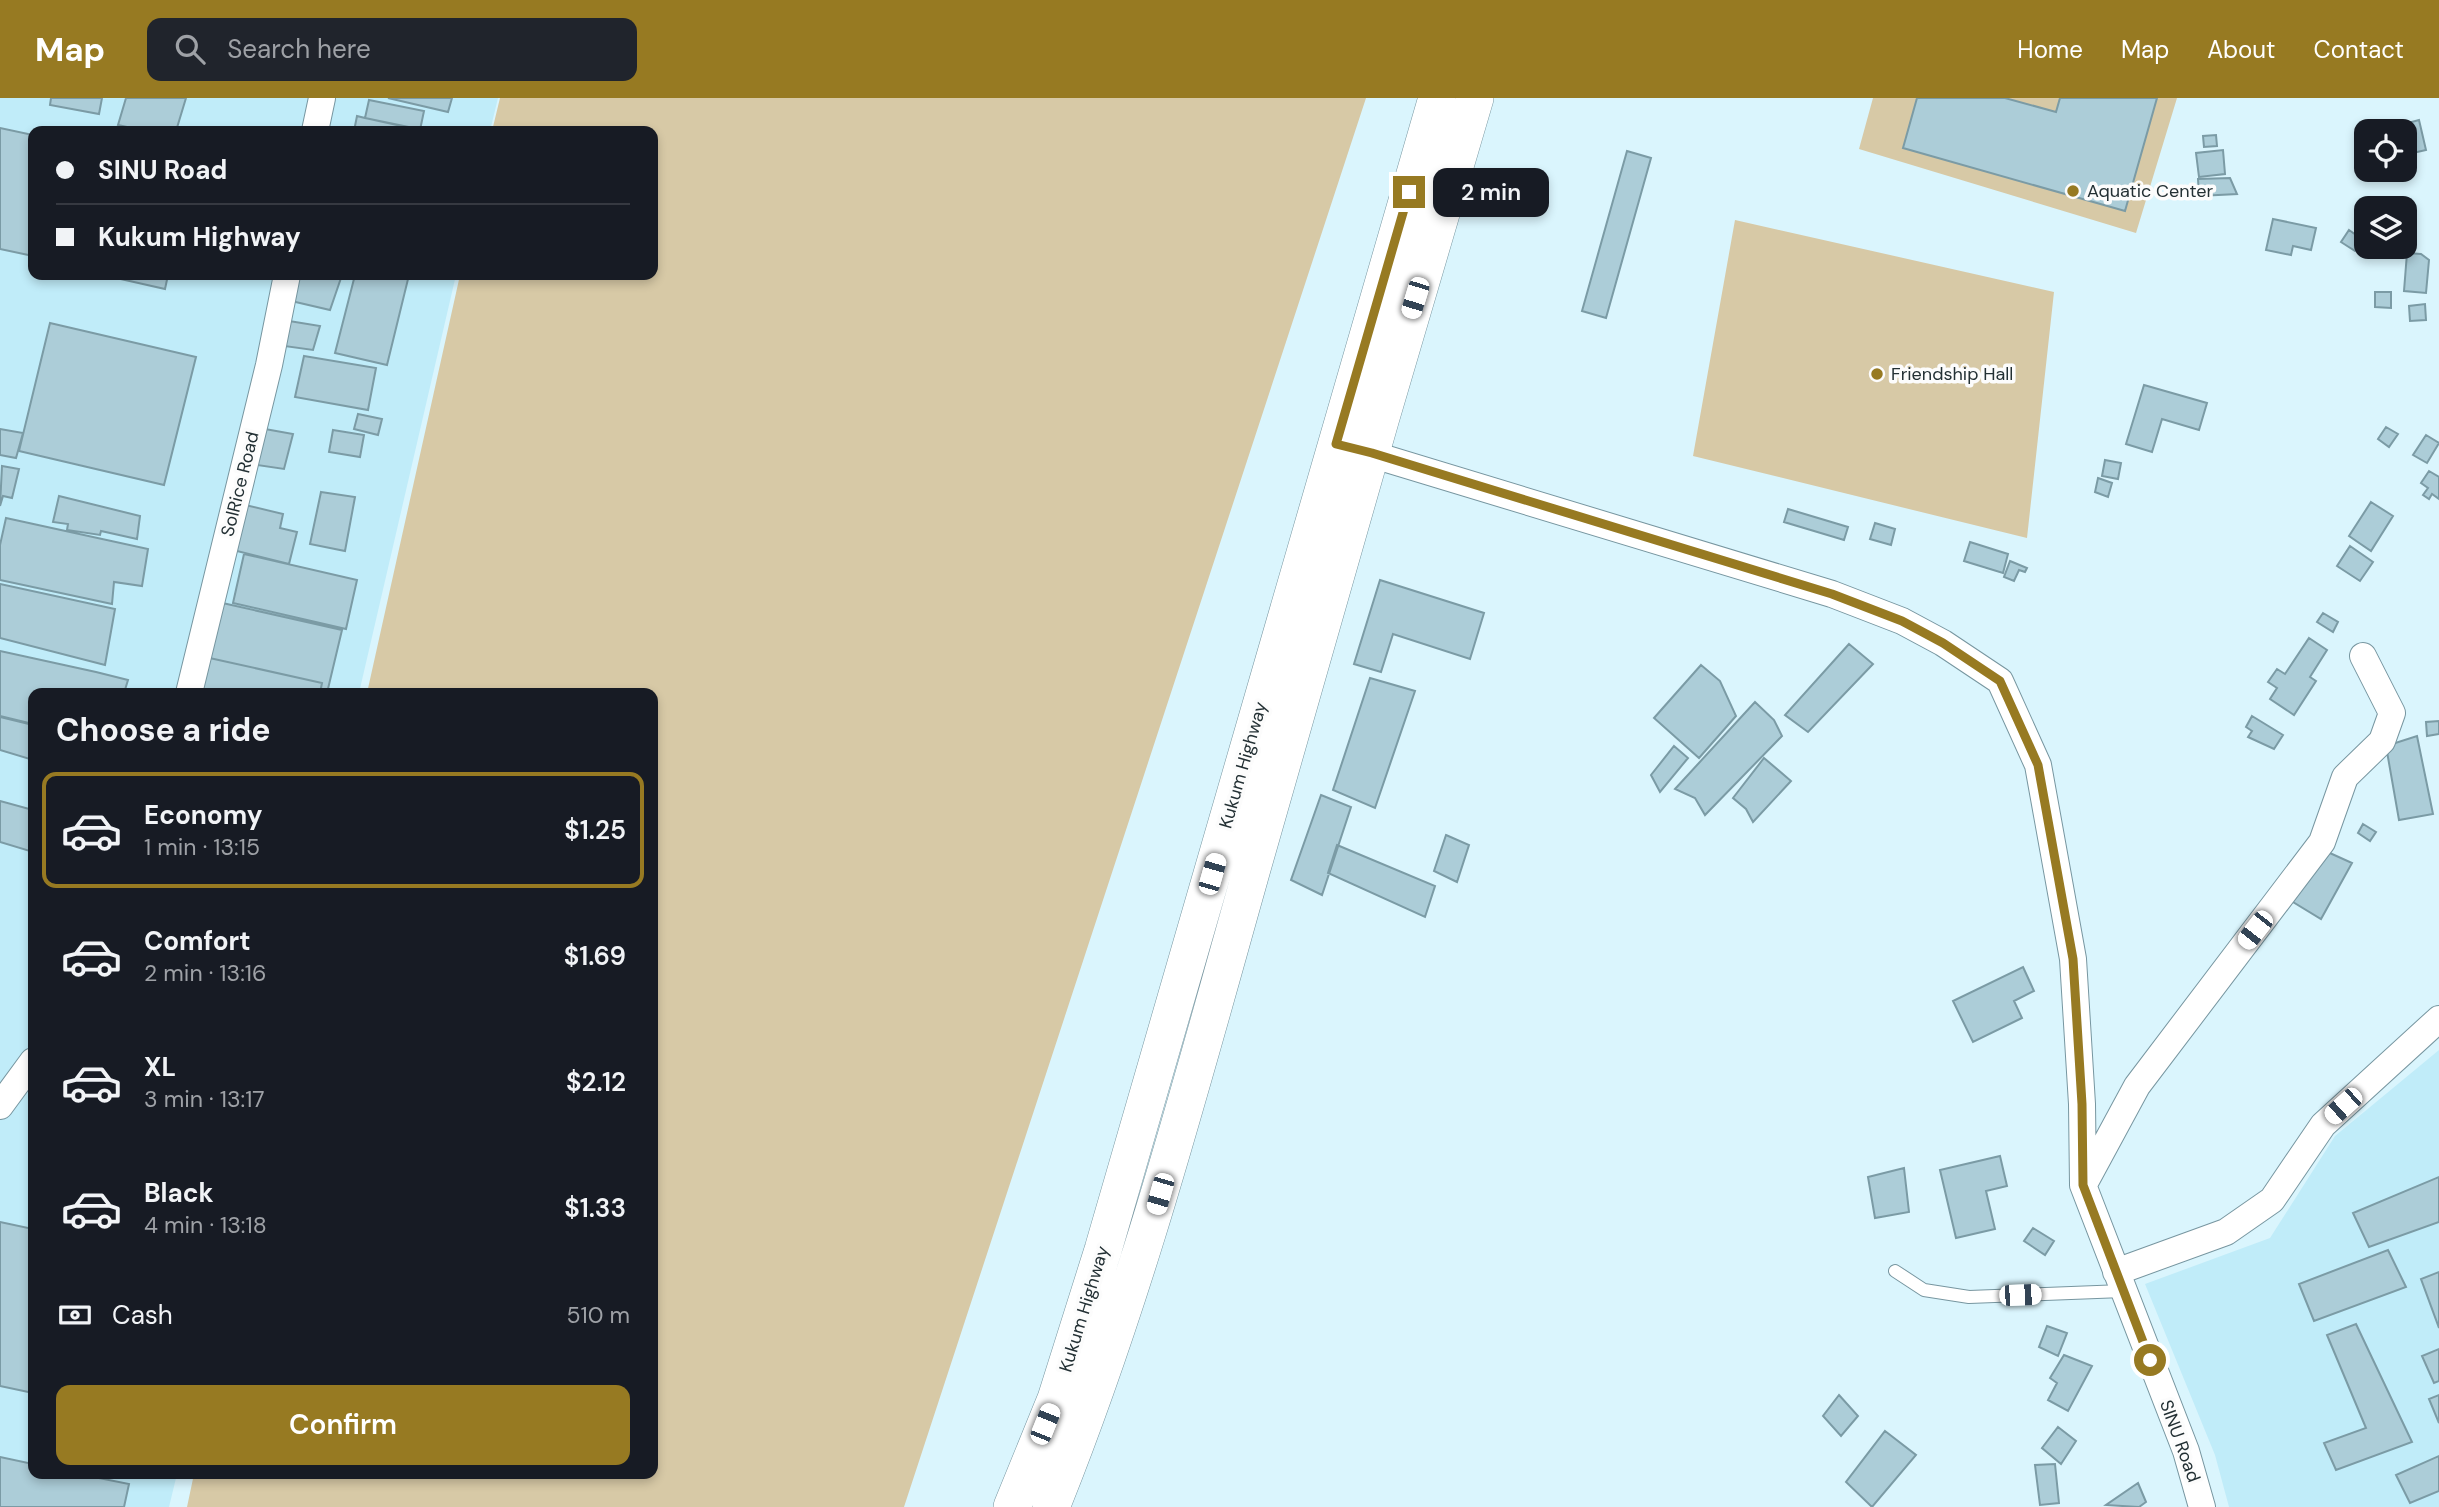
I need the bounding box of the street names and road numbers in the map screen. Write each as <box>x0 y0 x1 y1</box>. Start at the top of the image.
street label: SolRice Road <box>215 429 265 539</box>
street label: Kukum Highway <box>1213 699 1273 831</box>
street label: Kukum Highway <box>1053 1243 1115 1375</box>
street label: SINU Road <box>2154 1397 2206 1485</box>

